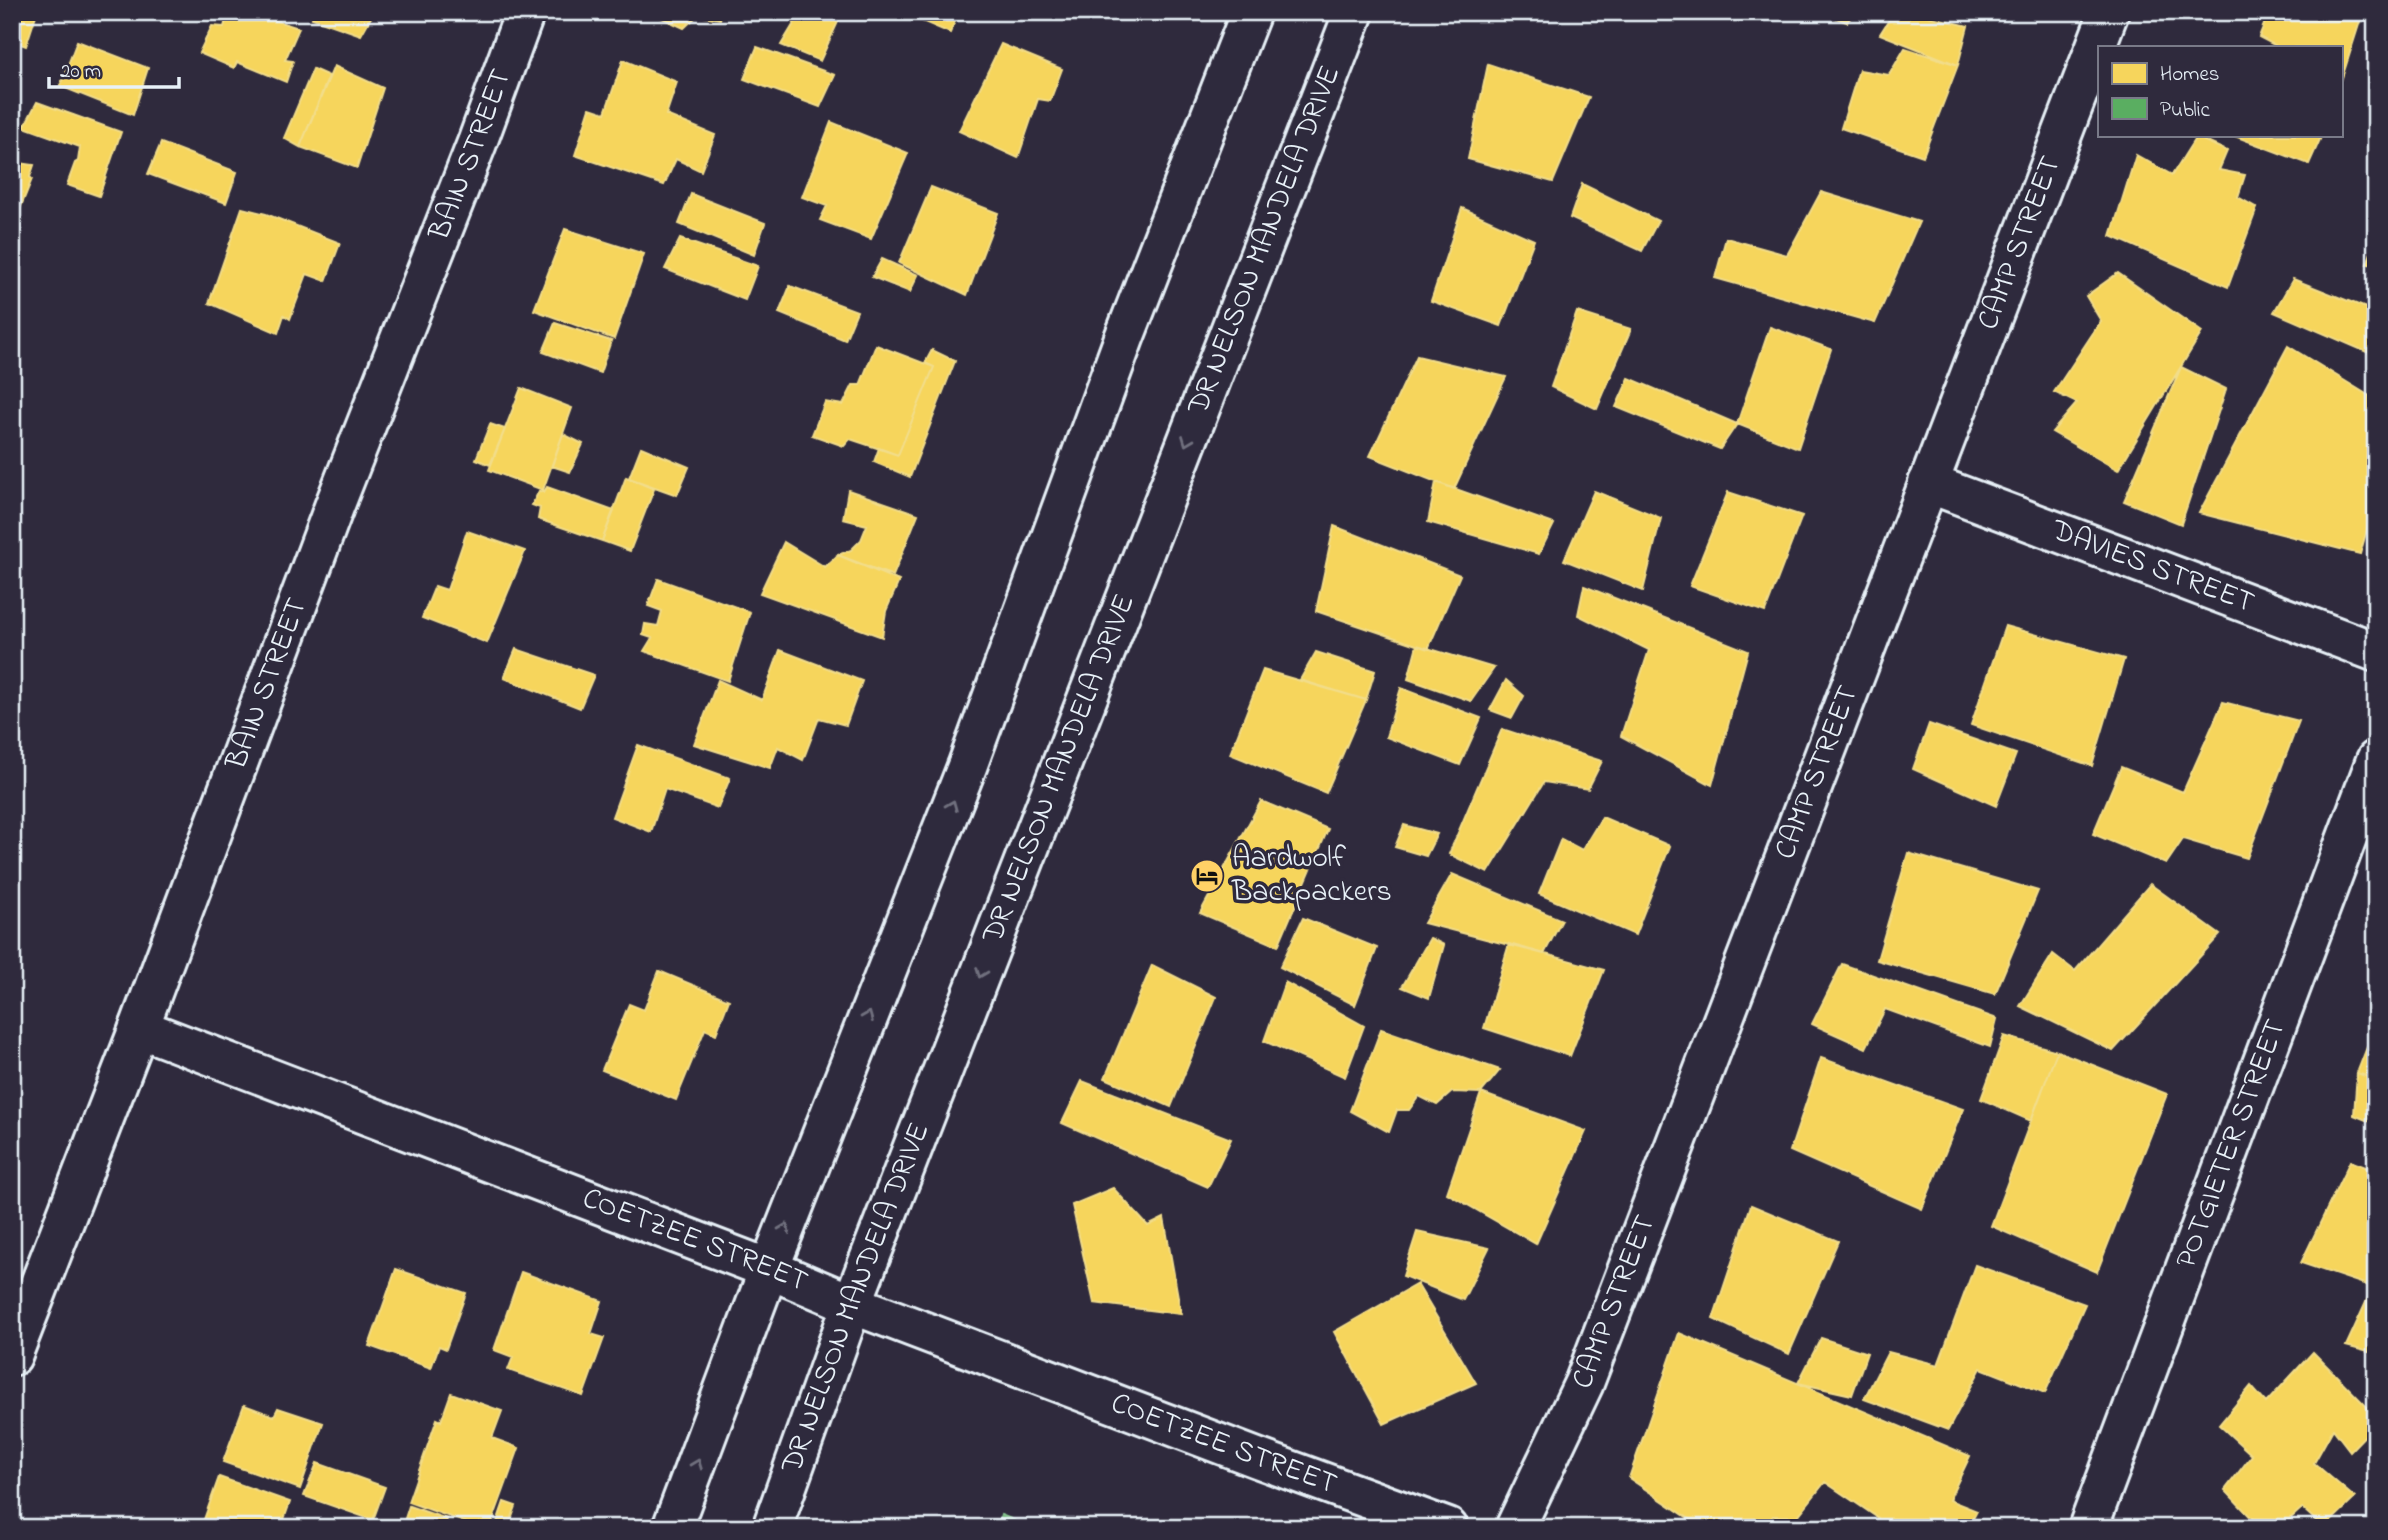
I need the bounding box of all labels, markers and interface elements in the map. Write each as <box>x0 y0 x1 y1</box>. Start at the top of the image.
scale bar <box>49 46 178 90</box>
legend <box>2098 46 2342 136</box>
text: 20 m <box>60 57 101 87</box>
street label: DR NELSON MANDELA DRIVE <box>1177 59 1353 422</box>
text: Homes <box>2160 60 2220 90</box>
street label: BAIN STREET <box>418 63 524 248</box>
text: Public <box>2160 96 2211 126</box>
street label: CAMP STREET <box>1967 150 2074 337</box>
one-way arrow <box>1182 435 1196 447</box>
street label: DAVIES STREET <box>2044 509 2260 626</box>
street label: DR NELSON MANDELA DRIVE <box>972 588 1148 951</box>
street label: BAIN STREET <box>215 592 320 777</box>
street label: CAMP STREET <box>1764 680 1871 866</box>
one-way arrow <box>943 799 957 811</box>
place label: Aardwolf Backpackers <box>1231 837 1392 915</box>
hotel icon: Aardwolf Backpackers <box>1188 857 1226 895</box>
one-way arrow <box>975 967 989 979</box>
one-way arrow <box>860 1011 874 1023</box>
street label: POTGIETER STREET <box>2165 1013 2299 1275</box>
street label: DR NELSON MANDELA DRIVE <box>771 1116 942 1480</box>
street label: COETZEE STREET <box>576 1177 814 1305</box>
street label: CAMP STREET <box>1562 1209 1668 1396</box>
one-way arrow <box>776 1222 790 1234</box>
street label: COETZEE STREET <box>1104 1382 1343 1507</box>
one-way arrow <box>688 1458 702 1470</box>

